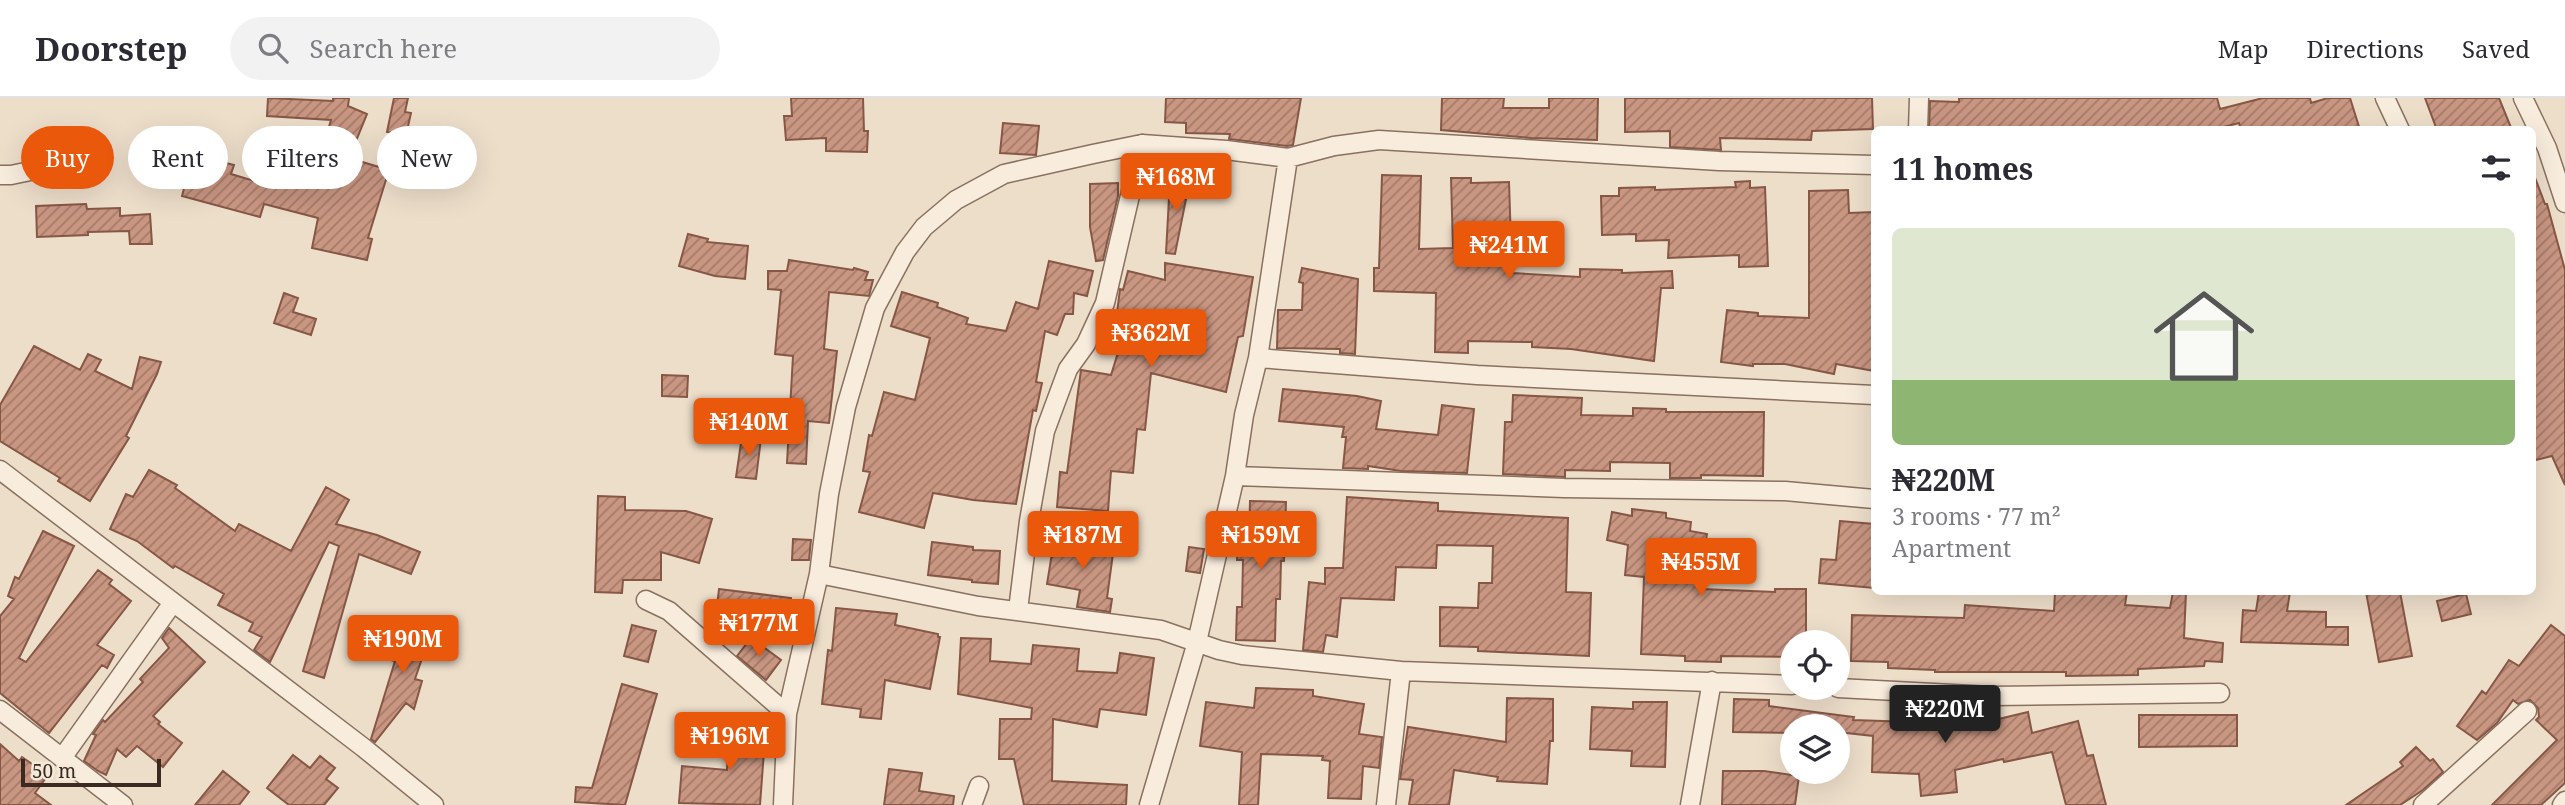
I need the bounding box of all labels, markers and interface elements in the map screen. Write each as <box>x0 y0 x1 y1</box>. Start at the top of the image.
search box <box>230 17 720 80</box>
text: Doorstep <box>35 26 188 71</box>
icon: search <box>254 29 292 67</box>
text: Search here <box>310 30 457 66</box>
text: Map <box>2218 32 2269 65</box>
text: Directions <box>2307 32 2424 65</box>
text: Saved <box>2462 32 2530 65</box>
chip: Buy <box>21 126 114 189</box>
chip: Rent <box>128 126 228 189</box>
chip: Filters <box>242 126 363 189</box>
chip: New <box>377 126 477 189</box>
text: 11 homes <box>1892 148 2033 189</box>
icon: filters <box>2477 149 2515 187</box>
pin: ₦168M <box>1127 153 1225 213</box>
text: ₦168M <box>1136 160 1216 192</box>
pin: ₦241M <box>1460 222 1558 281</box>
text: ₦241M <box>1469 228 1549 260</box>
icon: home <box>2141 273 2267 399</box>
pin: ₦362M <box>1102 310 1200 369</box>
text: ₦362M <box>1111 316 1191 348</box>
pin: ₦140M <box>700 398 798 458</box>
text: ₦140M <box>709 405 789 437</box>
text: ₦220M <box>1892 459 1995 500</box>
text: 3 rooms · 77 m² <box>1892 500 2061 532</box>
pin: ₦187M <box>1034 512 1132 571</box>
pin: ₦159M <box>1212 512 1310 571</box>
text: ₦187M <box>1043 518 1123 550</box>
text: ₦159M <box>1221 518 1301 550</box>
text: Apartment <box>1892 532 2011 564</box>
pin: ₦455M <box>1652 538 1750 598</box>
text: ₦455M <box>1661 545 1741 577</box>
pin: ₦177M <box>710 600 808 659</box>
text: ₦177M <box>719 606 799 638</box>
pin: ₦190M <box>354 616 452 675</box>
text: ₦190M <box>363 622 443 654</box>
map controls <box>1780 630 1850 784</box>
button: locate <box>1780 630 1850 700</box>
pin: ₦220M <box>1896 686 1994 745</box>
text: ₦220M <box>1905 692 1985 724</box>
pin: ₦196M <box>681 712 779 772</box>
button: layers <box>1780 714 1850 784</box>
text: ₦196M <box>690 719 770 751</box>
scale bar <box>21 756 161 788</box>
text: 50 m <box>32 758 76 784</box>

